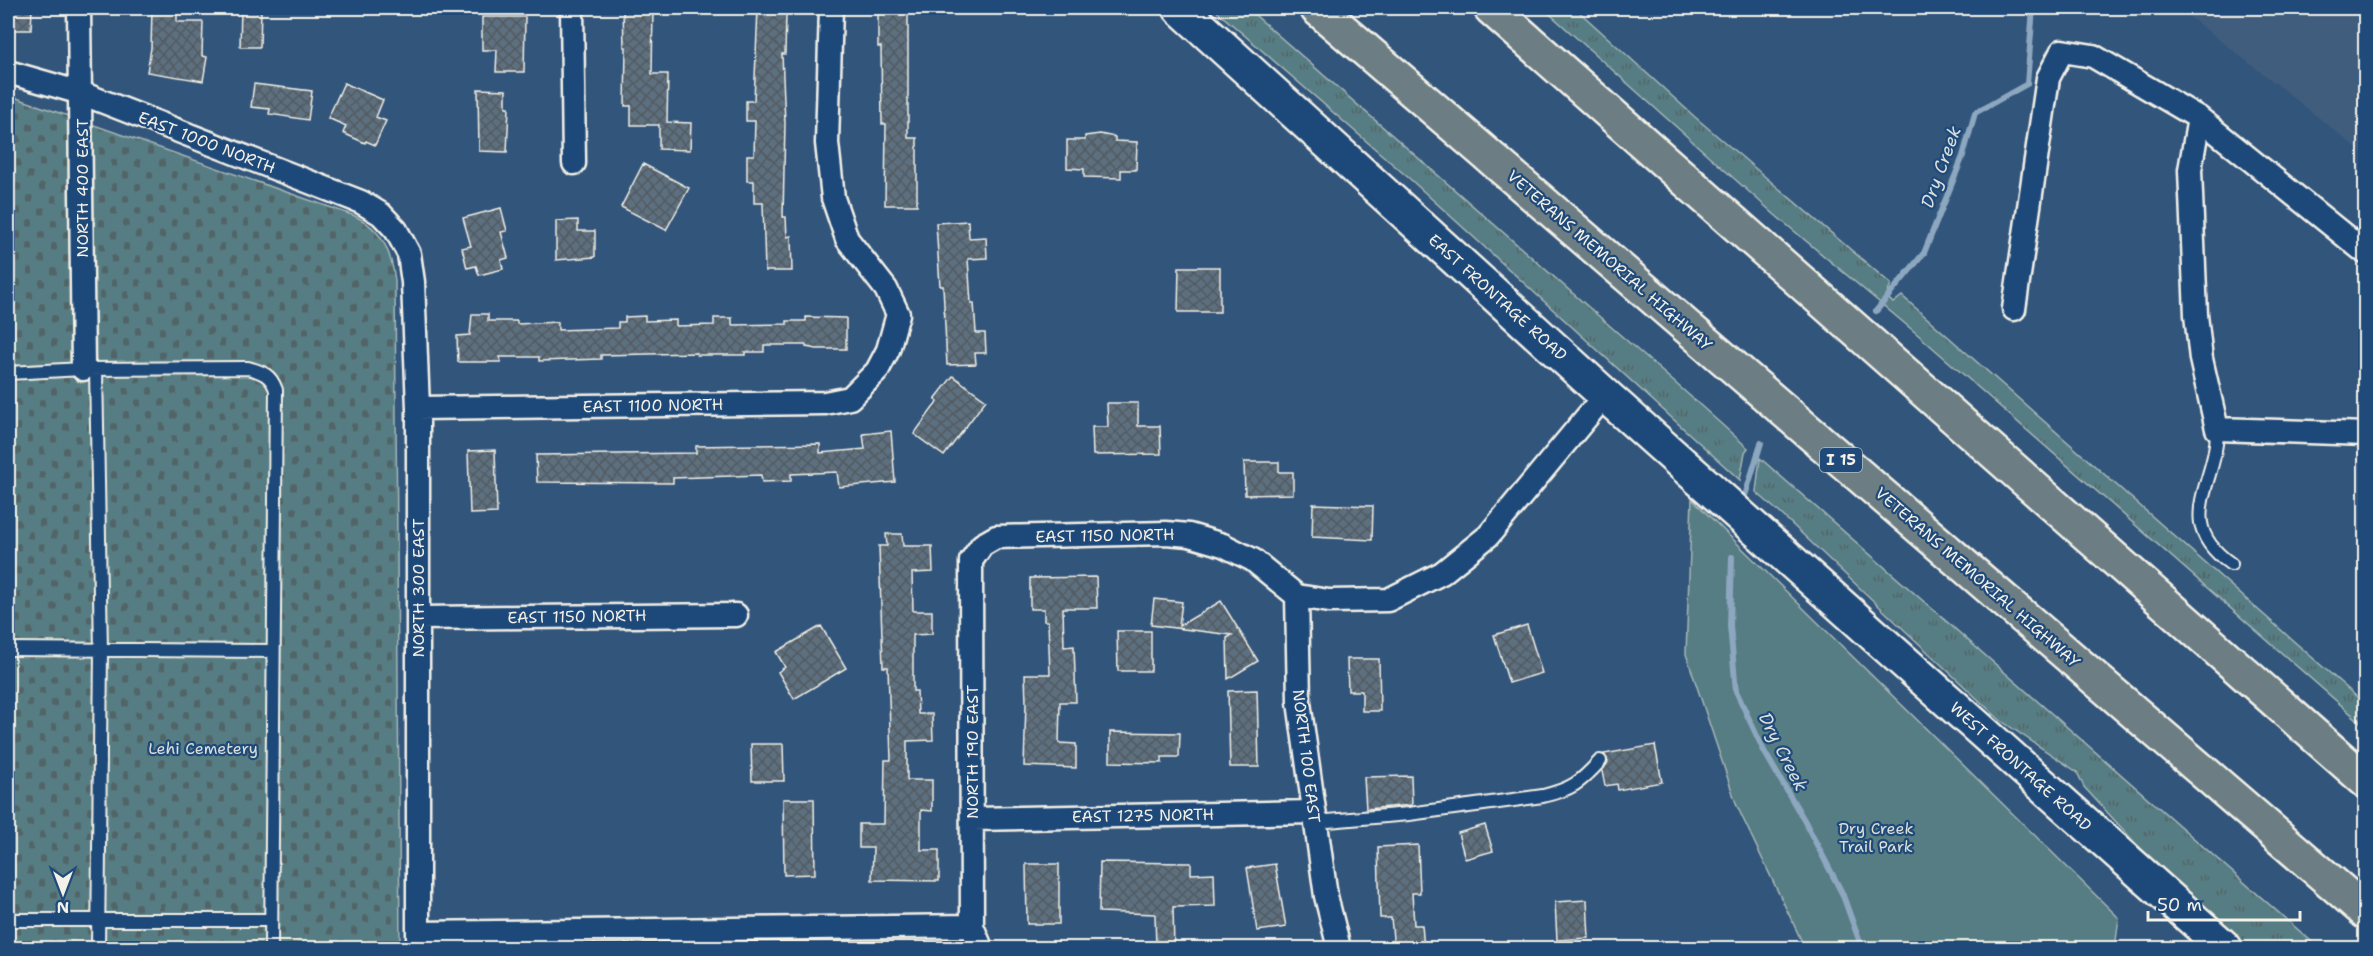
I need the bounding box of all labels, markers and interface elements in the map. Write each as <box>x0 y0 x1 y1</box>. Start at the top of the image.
street label: EAST 1000 NORTH <box>135 107 279 178</box>
street label: NORTH 400 EAST <box>72 118 93 258</box>
water label: Dry Creek <box>1915 122 1967 211</box>
street label: VETERANS MEMORIAL HIGHWAY <box>1503 165 1717 355</box>
street label: EAST FRONTAGE ROAD <box>1424 229 1572 365</box>
street label: EAST 1100 NORTH <box>583 394 723 417</box>
road number: I 15 <box>1820 448 1862 472</box>
street label: VETERANS MEMORIAL HIGHWAY <box>1871 482 2085 672</box>
street label: NORTH 300 EAST <box>408 518 429 658</box>
street label: EAST 1150 NORTH <box>1035 524 1175 547</box>
street label: EAST 1150 NORTH <box>507 605 647 628</box>
street label: NORTH 190 EAST <box>962 685 983 819</box>
street label: NORTH 100 EAST <box>1288 688 1325 824</box>
street label: WEST FRONTAGE ROAD <box>1945 697 2096 836</box>
water label: Dry Creek <box>1753 708 1813 796</box>
park label: Lehi Cemetery <box>148 738 258 759</box>
street label: EAST 1275 NORTH <box>1072 804 1214 827</box>
park label: Dry Creek Trail Park <box>1838 818 1914 857</box>
north arrow <box>33 863 93 923</box>
scale bar <box>2148 884 2300 922</box>
text: 50 m <box>2157 893 2202 917</box>
text: N <box>57 897 69 918</box>

